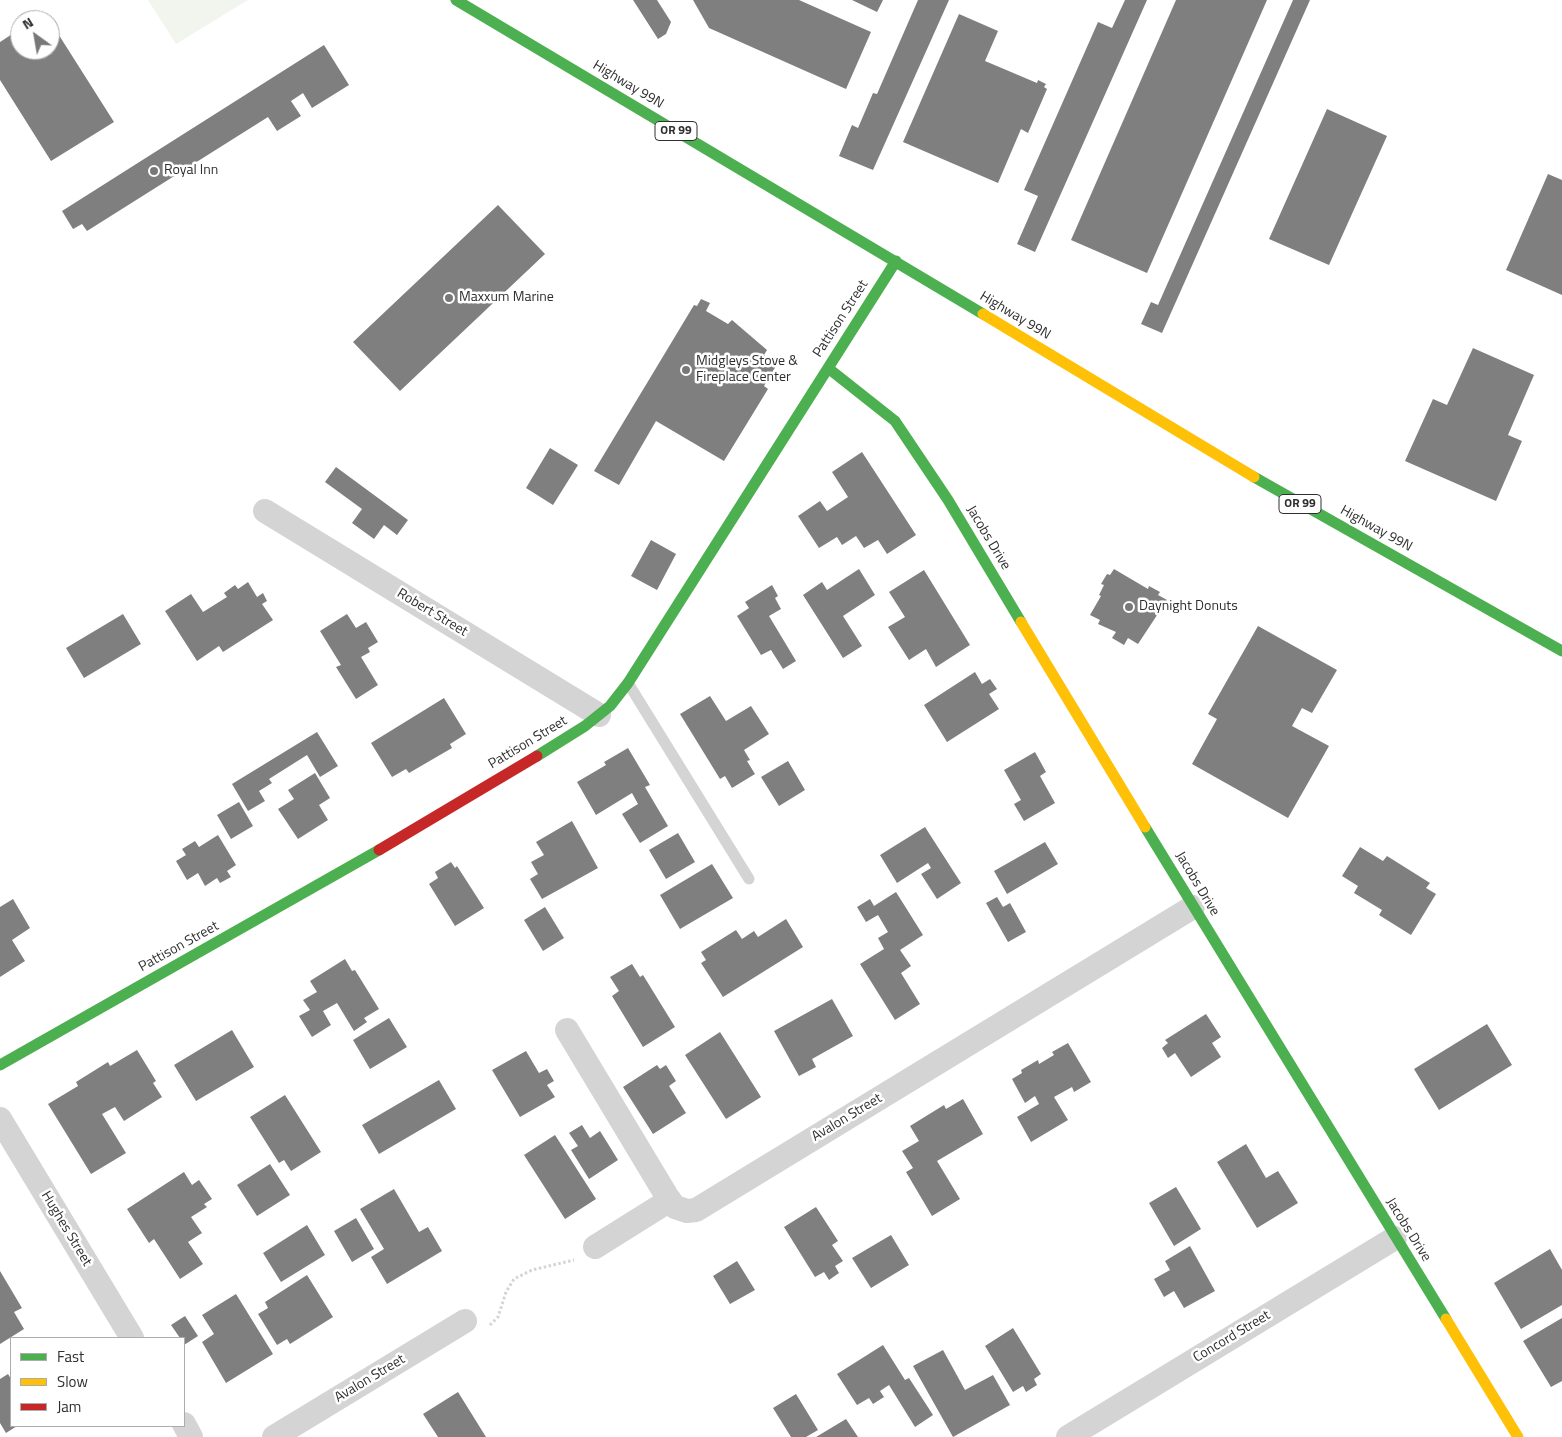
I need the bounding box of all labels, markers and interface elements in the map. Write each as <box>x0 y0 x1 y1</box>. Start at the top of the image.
north arrow <box>10 10 60 60</box>
text: N <box>18 11 37 34</box>
street label: Highway 99N <box>590 57 666 113</box>
road number: OR 99 <box>655 122 697 140</box>
place label: Royal Inn <box>164 163 218 179</box>
marker: Royal Inn <box>148 165 160 177</box>
street label: Pattison Street <box>810 277 872 361</box>
street label: Highway 99N <box>977 288 1053 344</box>
place label: Maxxum Marine <box>459 290 554 306</box>
marker: Maxxum Marine <box>443 292 455 304</box>
place label: Midgleys Stove & Fireplace Center <box>696 354 798 387</box>
marker: Midgleys Stove & Fireplace Center <box>680 364 692 376</box>
road number: OR 99 <box>1279 494 1321 514</box>
street label: Highway 99N <box>1337 502 1415 556</box>
street label: Jacobs Drive <box>962 503 1014 573</box>
street label: Robert Street <box>394 585 470 641</box>
place label: Daynight Donuts <box>1139 599 1238 615</box>
marker: Daynight Donuts <box>1123 601 1135 613</box>
street label: Pattison Street <box>486 713 570 773</box>
street label: Jacobs Drive <box>1171 849 1223 919</box>
street label: Pattison Street <box>136 918 222 976</box>
street label: Avalon Street <box>809 1090 885 1146</box>
street label: Hughes Street <box>37 1189 95 1269</box>
street label: Jacobs Drive <box>1382 1195 1434 1265</box>
street label: Concord Street <box>1190 1307 1274 1367</box>
legend <box>10 1337 185 1427</box>
text: Fast <box>57 1345 84 1368</box>
street label: Avalon Street <box>332 1351 408 1407</box>
text: Slow <box>57 1370 88 1393</box>
text: Jam <box>57 1395 81 1418</box>

